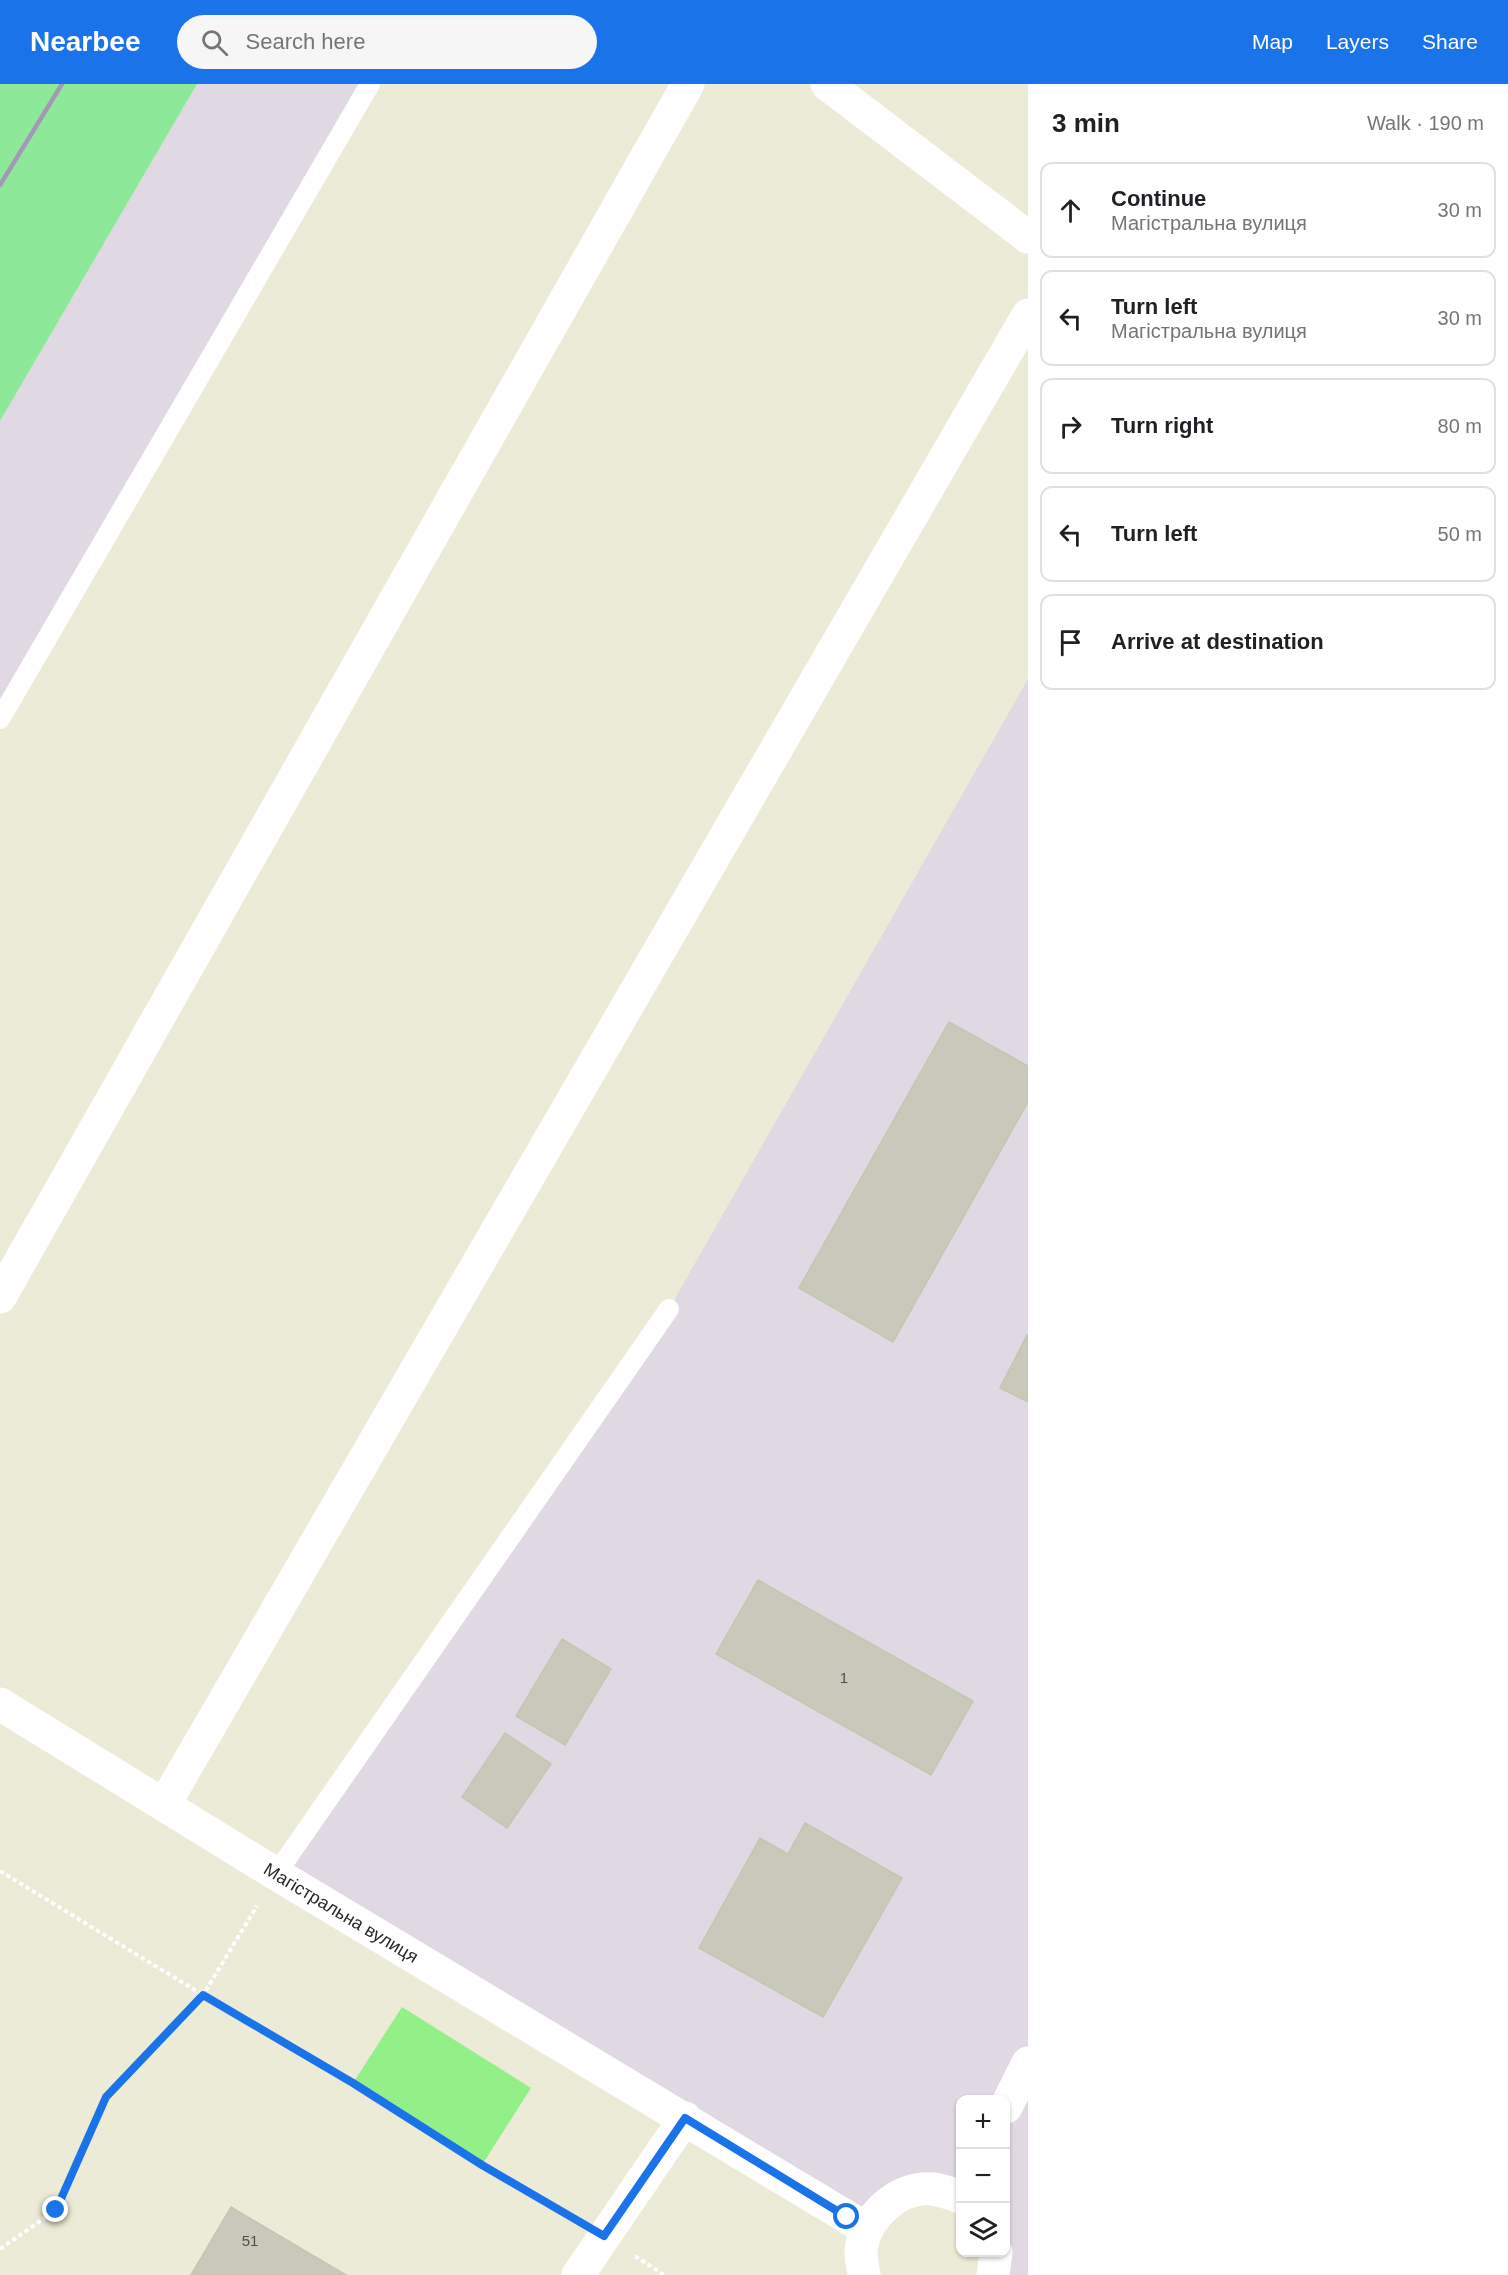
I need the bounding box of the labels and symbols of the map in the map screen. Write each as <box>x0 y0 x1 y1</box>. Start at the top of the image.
house number: 1 <box>840 1669 848 1686</box>
street label: Магістральна вулиця <box>260 1859 422 1967</box>
route end <box>42 2196 68 2222</box>
route start <box>833 2203 859 2229</box>
house number: 51 <box>242 2232 258 2249</box>

